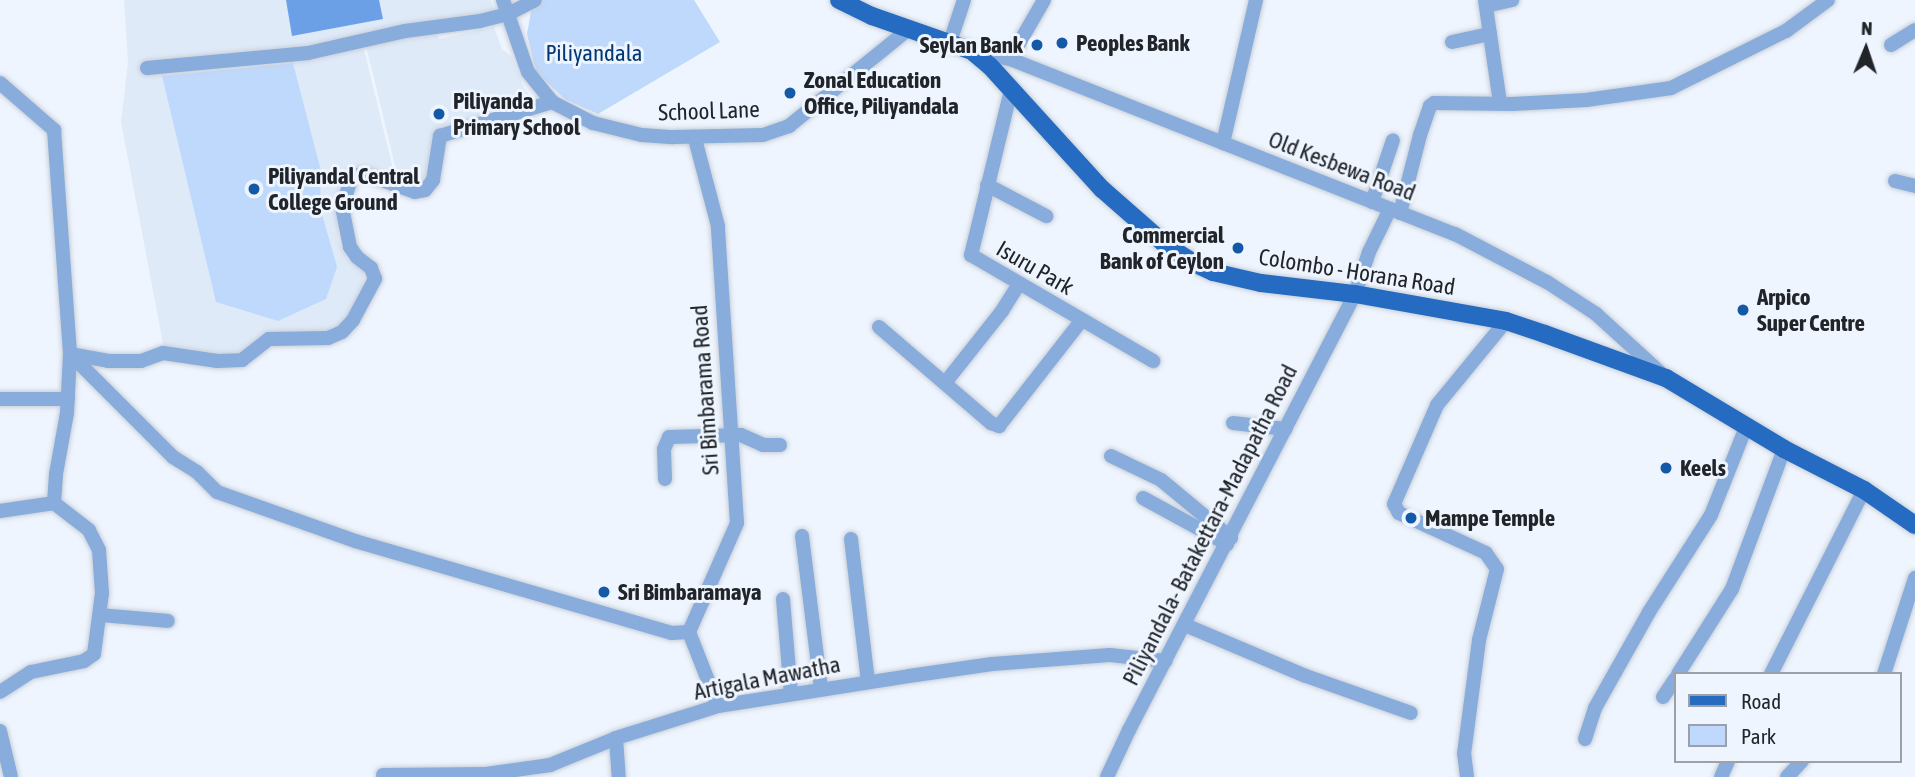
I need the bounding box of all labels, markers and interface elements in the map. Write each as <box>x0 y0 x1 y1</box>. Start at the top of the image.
north arrow <box>1831 14 1901 84</box>
text: N <box>1861 17 1873 39</box>
place label: Peoples Bank <box>1076 29 1190 57</box>
place label: Seylan Bank <box>920 31 1023 59</box>
marker: Peoples Bank <box>1054 35 1070 51</box>
marker: Seylan Bank <box>1029 37 1045 53</box>
park label: Piliyandala <box>546 39 642 67</box>
place label: Zonal Education Office, Piliyandala <box>804 66 959 120</box>
marker: Zonal Education Office, Piliyandala <box>782 85 798 101</box>
place label: Piliyanda Primary School <box>453 87 580 141</box>
street label: School Lane <box>658 95 760 127</box>
marker: Piliyanda Primary School <box>431 106 447 122</box>
street label: Old Kesbewa Road <box>1265 125 1419 207</box>
place label: Piliyandal Central College Ground <box>268 162 419 216</box>
marker: Piliyandal Central College Ground <box>246 181 262 197</box>
place label: Commercial Bank of Ceylon <box>1100 221 1224 275</box>
street label: Isuru Park <box>991 235 1079 301</box>
marker: Commercial Bank of Ceylon <box>1230 240 1246 256</box>
street label: Colombo - Horana Road <box>1257 243 1457 301</box>
place label: Arpico Super Centre <box>1757 283 1865 337</box>
marker: Arpico Super Centre <box>1735 302 1751 318</box>
street label: Sri Bimbarama Road <box>685 304 725 476</box>
street label: Piliyandala- Batakettara-Madapatha Road <box>1117 360 1303 690</box>
place label: Keels <box>1680 454 1726 482</box>
marker: Keels <box>1658 460 1674 476</box>
place label: Mampe Temple <box>1425 504 1555 532</box>
marker: Mampe Temple <box>1403 510 1419 526</box>
place label: Sri Bimbaramaya <box>618 578 761 606</box>
marker: Sri Bimbaramaya <box>596 584 612 600</box>
street label: Artigala Mawatha <box>691 650 843 706</box>
legend <box>1674 672 1901 763</box>
text: Road <box>1741 689 1781 713</box>
text: Park <box>1741 724 1776 748</box>

